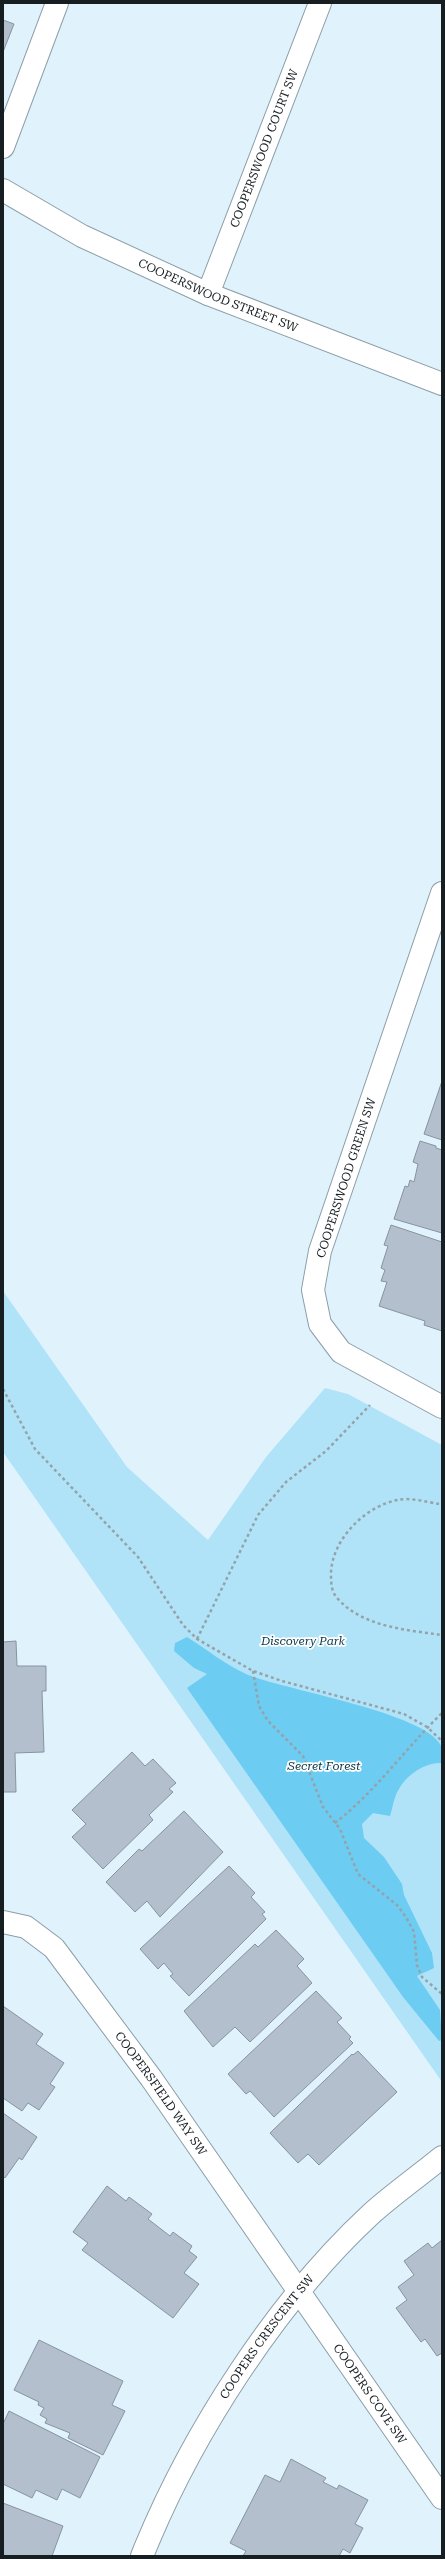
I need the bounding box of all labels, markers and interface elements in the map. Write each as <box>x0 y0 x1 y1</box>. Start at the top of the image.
street label: COOPERSWOOD COURT SW <box>227 66 301 230</box>
street label: COOPERSWOOD STREET SW <box>136 256 301 335</box>
street label: COOPERSWOOD GREEN SW <box>314 1096 379 1260</box>
park label: Discovery Park <box>260 1634 346 1648</box>
park label: Secret Forest <box>287 1759 361 1773</box>
street label: COOPERSFIELD WAY SW <box>112 2029 210 2159</box>
street label: COOPERS CRESCENT SW <box>217 2271 317 2402</box>
street label: COOPERS COVE SW <box>330 2341 410 2447</box>

